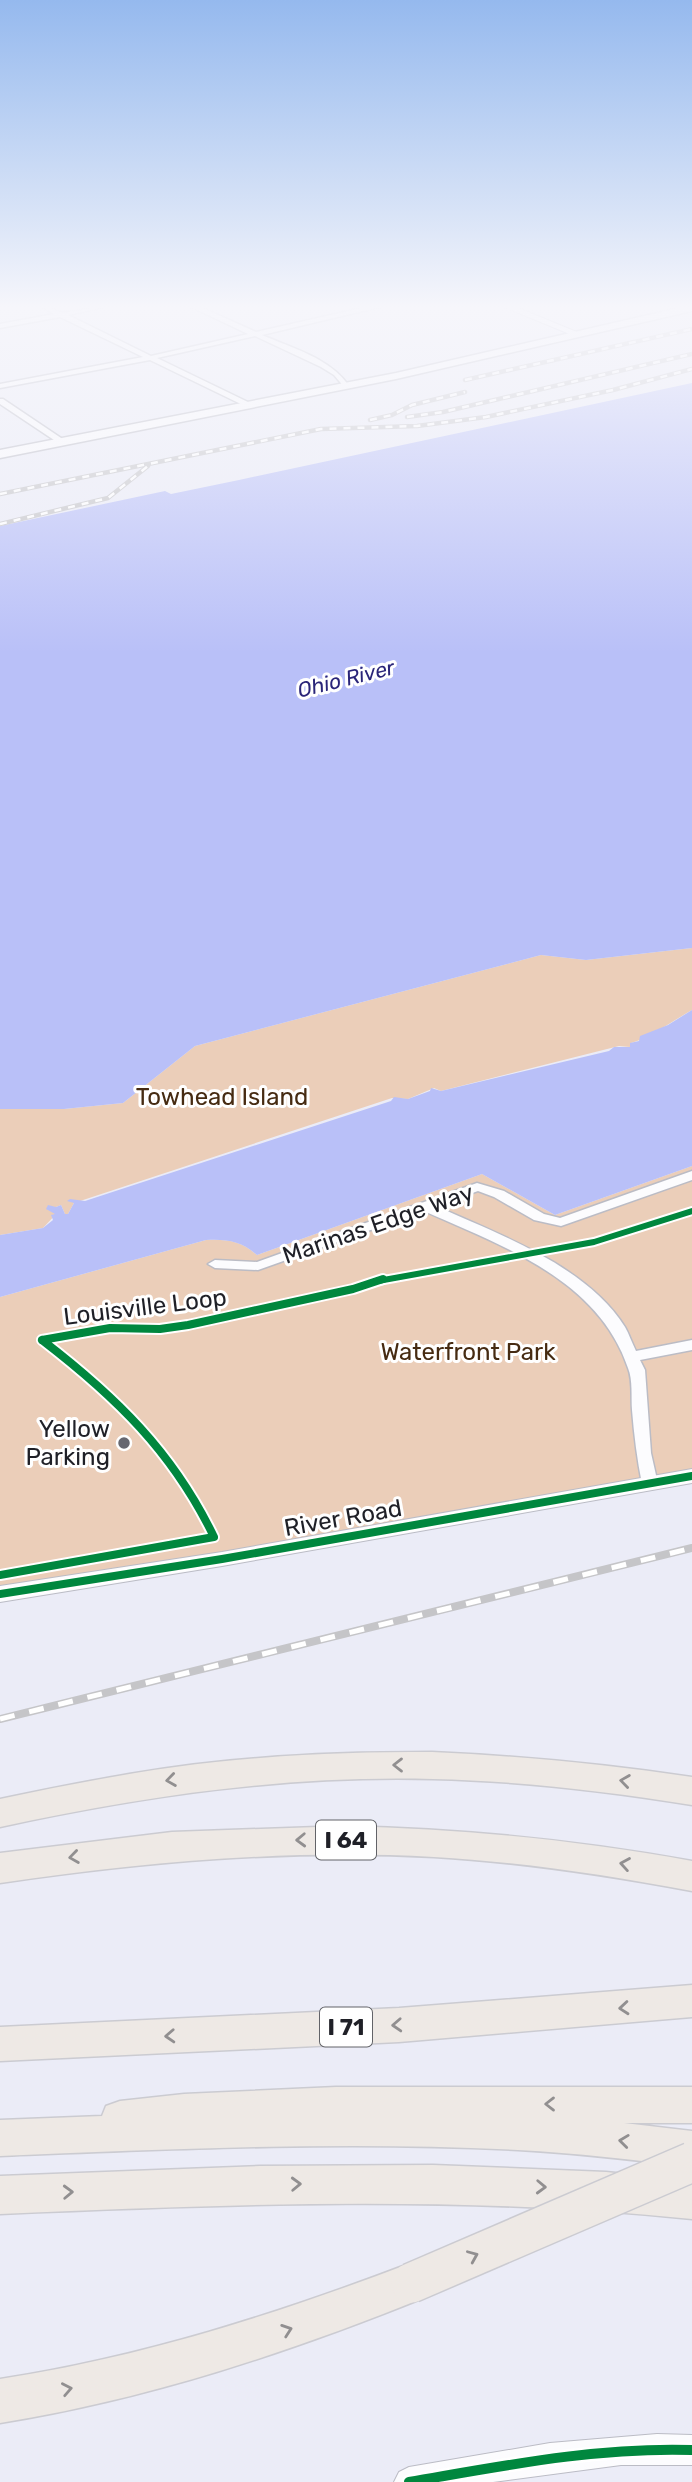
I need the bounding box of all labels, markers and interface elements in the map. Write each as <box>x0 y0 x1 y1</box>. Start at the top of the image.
water label: Ohio River <box>295 654 398 703</box>
park label: Towhead Island <box>136 1083 308 1111</box>
street label: Marinas Edge Way <box>279 1178 477 1270</box>
street label: Louisville Loop <box>62 1283 228 1331</box>
park label: Waterfront Park <box>380 1338 556 1366</box>
place label: Yellow Parking <box>25 1415 110 1471</box>
marker: Yellow Parking <box>116 1435 132 1451</box>
street label: River Road <box>282 1494 404 1542</box>
one-way arrow <box>392 1757 403 1773</box>
one-way arrow <box>165 1772 177 1787</box>
one-way arrow <box>619 1774 630 1789</box>
road number: I 64 <box>316 1820 376 1859</box>
one-way arrow <box>295 1832 306 1847</box>
one-way arrow <box>68 1849 80 1864</box>
one-way arrow <box>619 1857 631 1872</box>
one-way arrow <box>618 2000 629 2015</box>
road number: I 71 <box>320 2008 372 2046</box>
one-way arrow <box>391 2017 402 2032</box>
one-way arrow <box>164 2028 175 2043</box>
one-way arrow <box>545 2096 555 2112</box>
one-way arrow <box>618 2133 630 2148</box>
one-way arrow <box>290 2177 301 2192</box>
one-way arrow <box>536 2180 547 2195</box>
one-way arrow <box>63 2185 74 2200</box>
one-way arrow <box>466 2250 479 2264</box>
one-way arrow <box>280 2324 292 2338</box>
one-way arrow <box>61 2382 73 2397</box>

